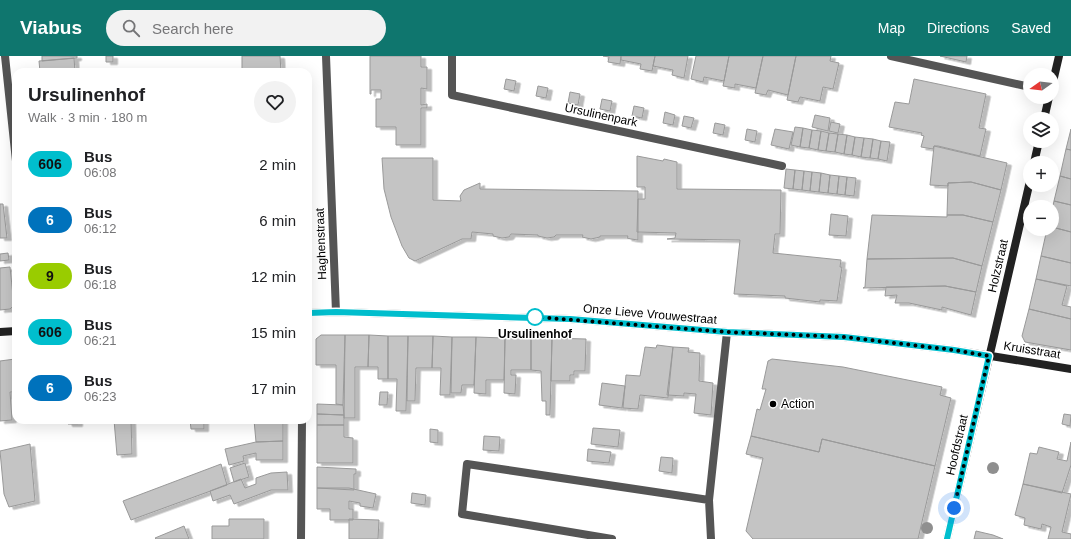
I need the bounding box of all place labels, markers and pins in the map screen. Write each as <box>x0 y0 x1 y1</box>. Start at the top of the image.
marker: Ursulinenhof <box>526 308 544 326</box>
place label: Ursulinenhof <box>498 327 573 341</box>
place label: Action <box>781 397 814 411</box>
marker: Action <box>768 399 778 409</box>

